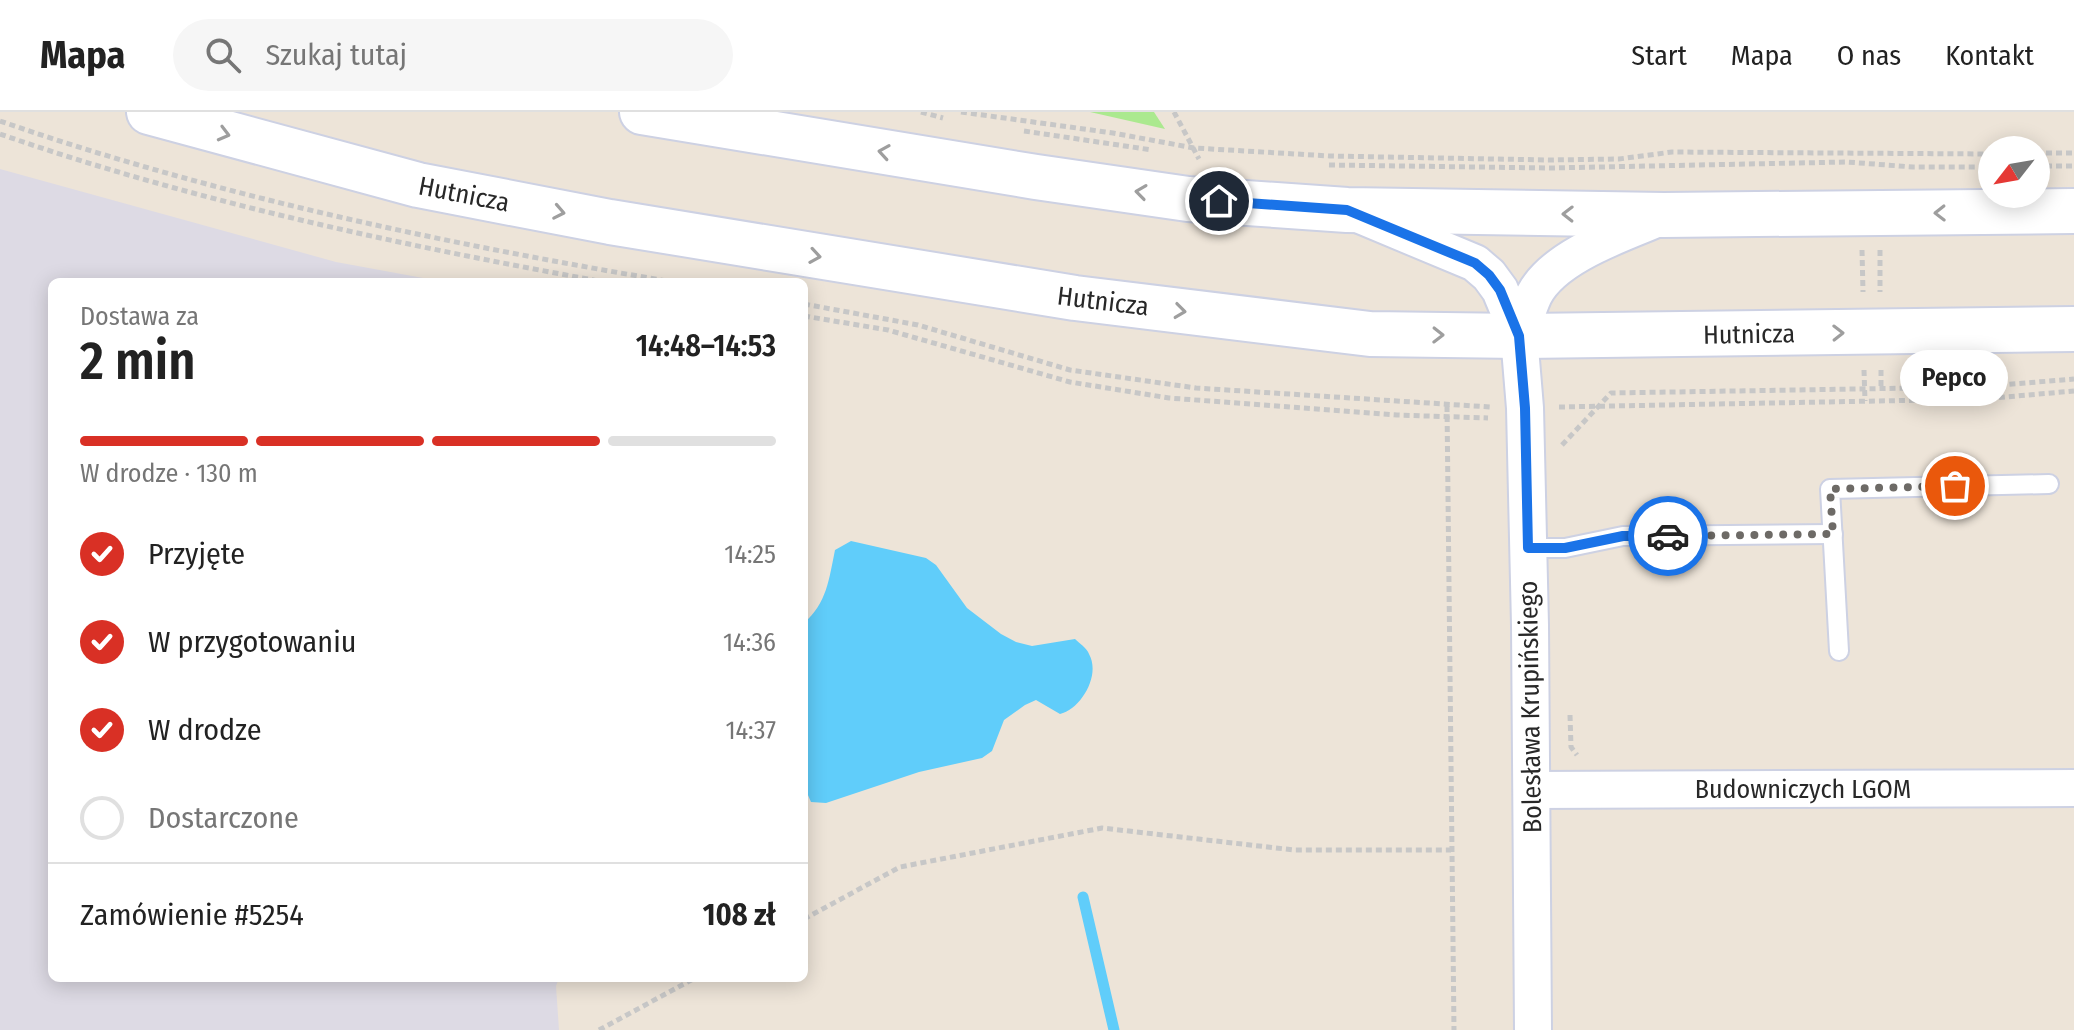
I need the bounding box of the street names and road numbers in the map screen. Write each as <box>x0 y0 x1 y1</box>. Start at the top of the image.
street label: Hutnicza <box>416 171 512 218</box>
street label: Hutnicza <box>1055 281 1150 322</box>
street label: Hutnicza <box>1703 318 1795 351</box>
street label: Bolesława Krupińskiego <box>1513 581 1548 833</box>
street label: Budowniczych LGOM <box>1695 774 1911 805</box>

